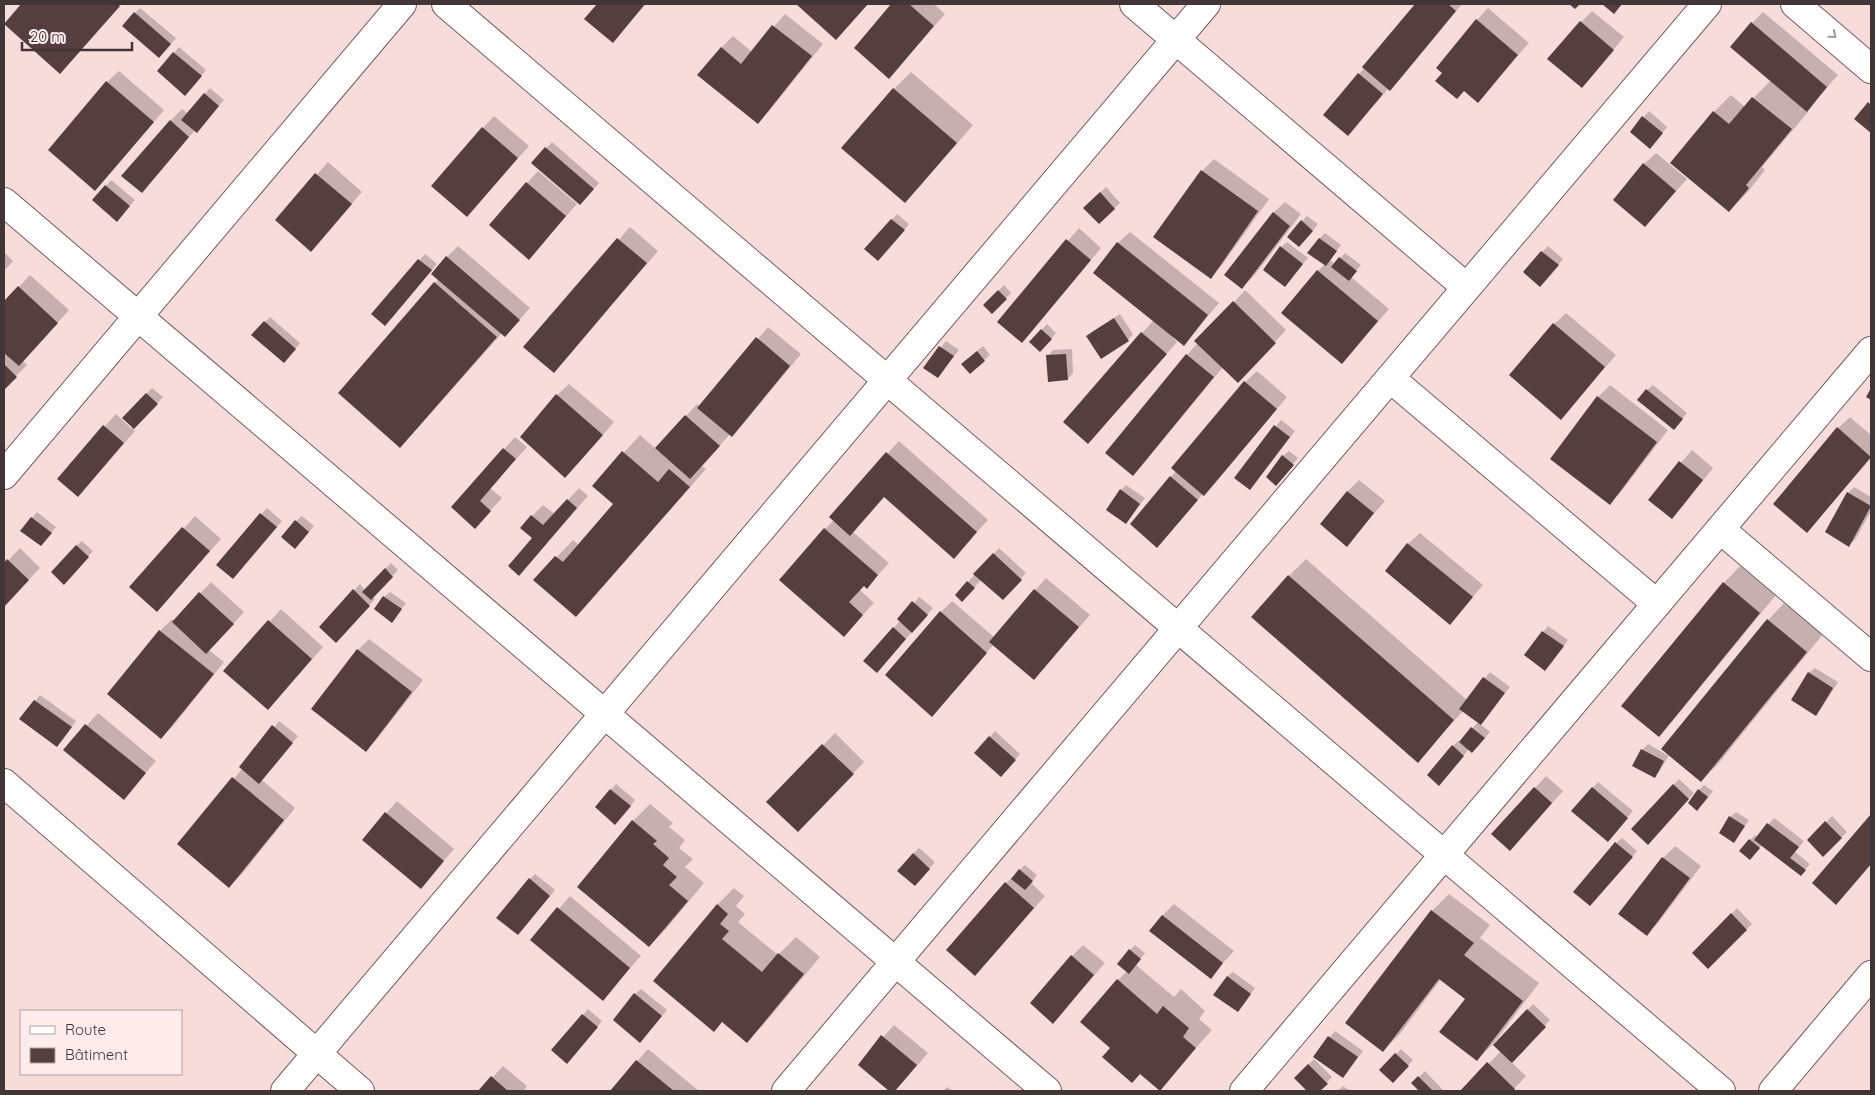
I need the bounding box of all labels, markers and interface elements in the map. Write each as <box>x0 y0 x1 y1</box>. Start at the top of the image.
scale bar <box>22 20 132 52</box>
text: 20 m <box>30 27 65 46</box>
one-way arrow <box>1827 30 1836 39</box>
legend <box>20 1010 182 1075</box>
text: Route <box>65 1020 106 1039</box>
text: Bâtiment <box>65 1045 128 1064</box>

